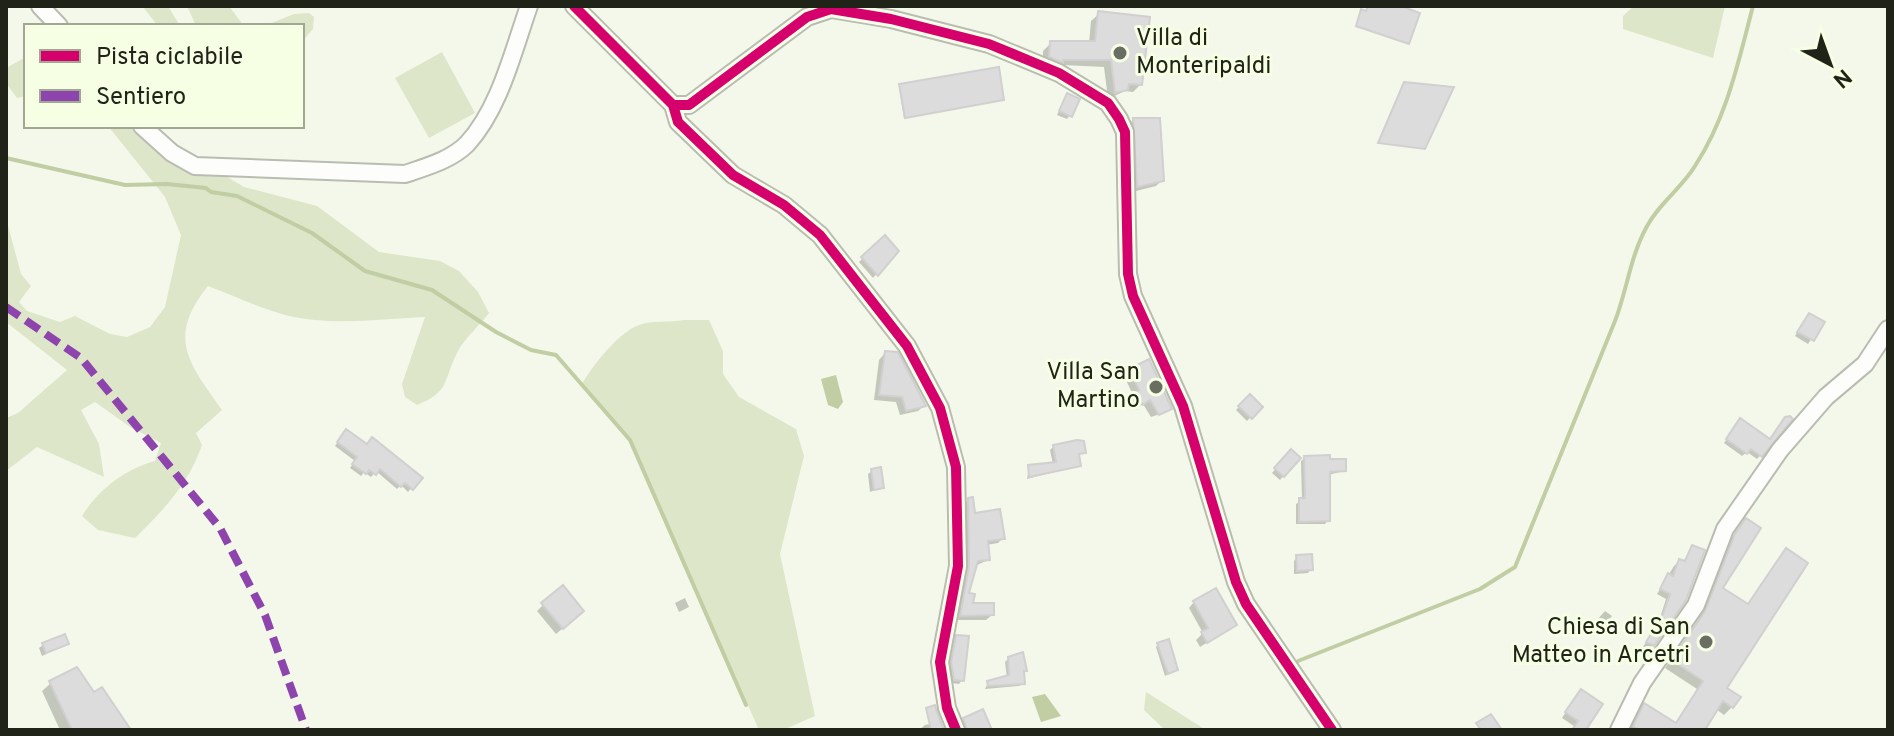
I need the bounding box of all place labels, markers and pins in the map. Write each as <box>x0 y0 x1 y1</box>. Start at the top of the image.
place label: Villa di Monteripaldi <box>1136 24 1271 82</box>
marker: Villa di Monteripaldi <box>1111 44 1129 62</box>
place label: Villa San Martino <box>1047 358 1140 416</box>
marker: Villa San Martino <box>1147 378 1165 396</box>
place label: Chiesa di San Matteo in Arcetri <box>1512 613 1690 671</box>
marker: Chiesa di San Matteo in Arcetri <box>1697 633 1715 651</box>

